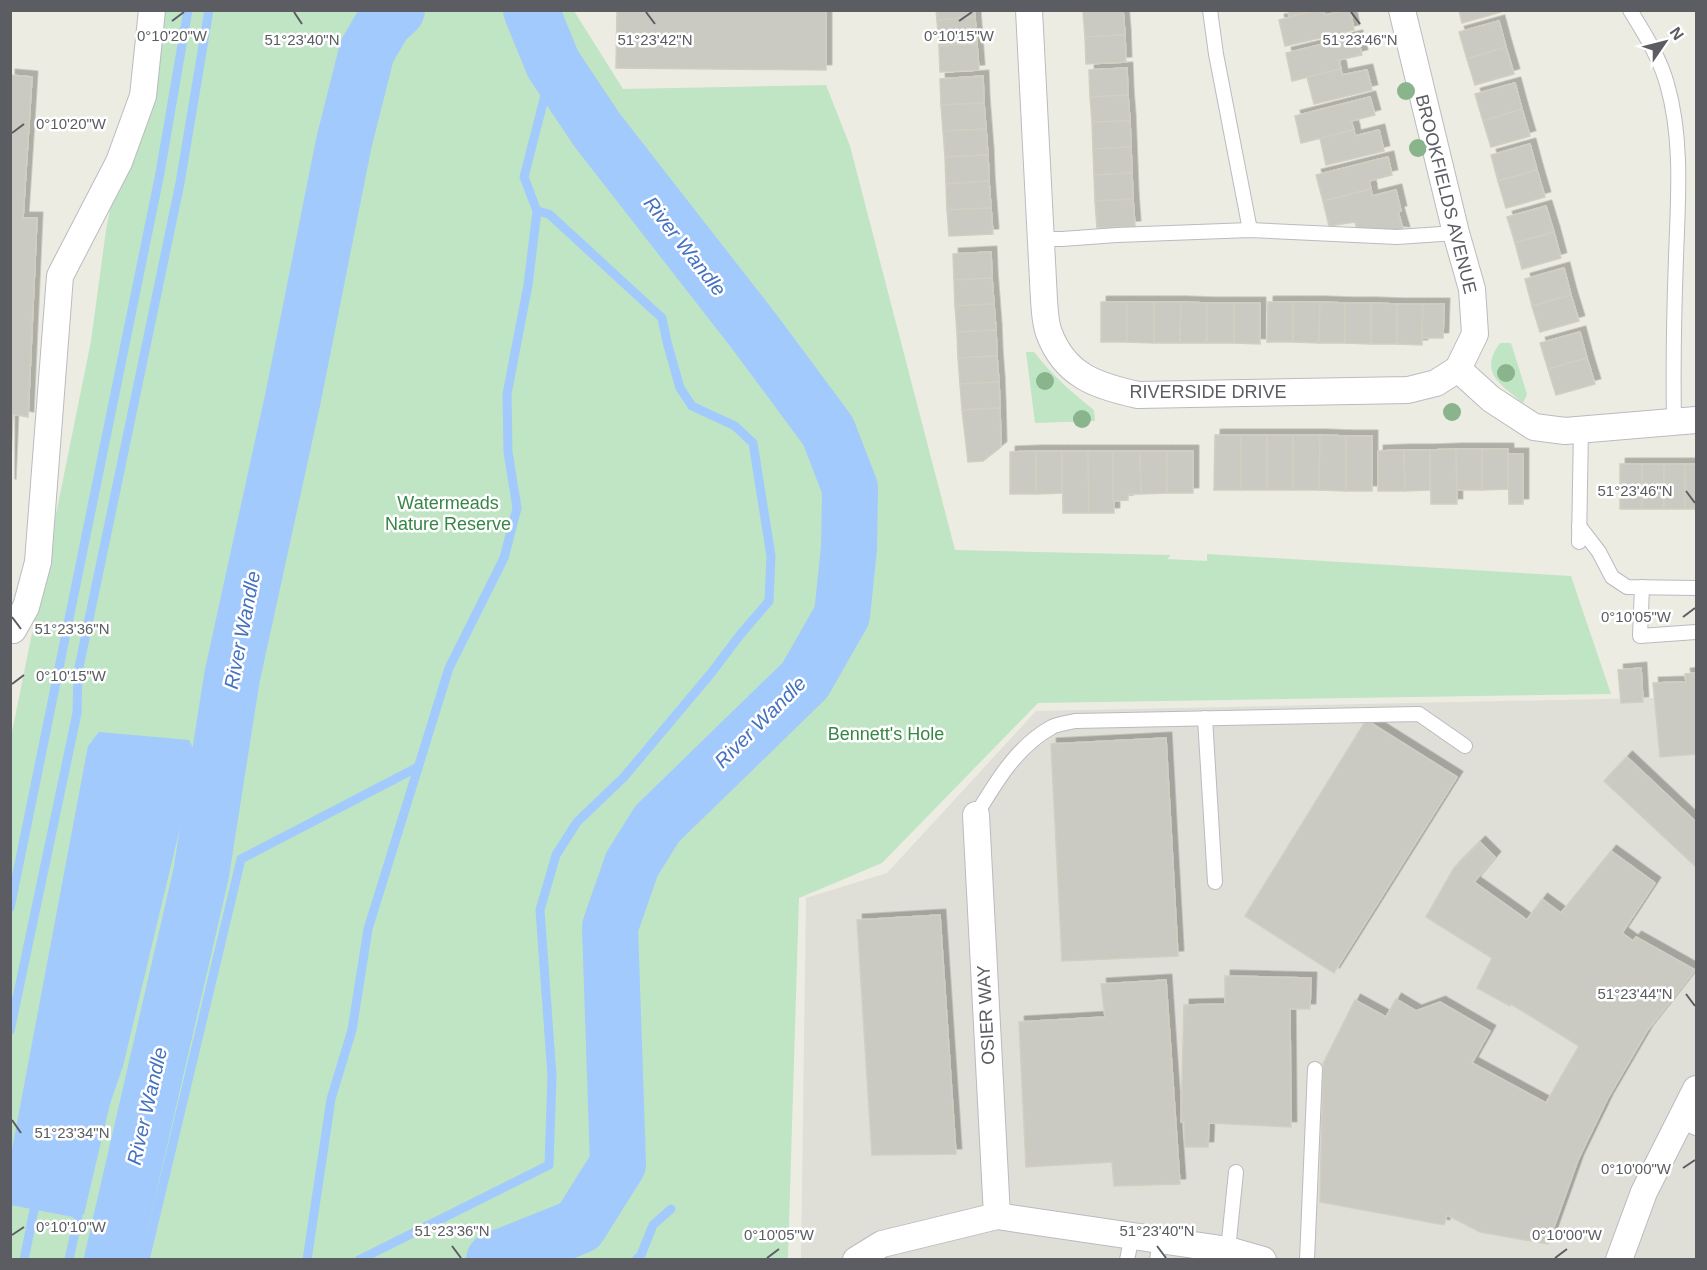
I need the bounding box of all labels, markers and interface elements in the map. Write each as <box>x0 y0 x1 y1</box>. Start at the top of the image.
north arrow <box>1635 12 1695 72</box>
text: N <box>1667 24 1687 43</box>
text: 0°10'20"W <box>137 27 208 44</box>
text: 0°10'15"W <box>924 27 995 44</box>
text: 51°23'40"N <box>264 31 340 48</box>
text: 51°23'42"N <box>617 31 693 48</box>
text: 51°23'46"N <box>1322 31 1398 48</box>
street label: BROOKFIELDS AVENUE <box>1412 92 1480 296</box>
text: 0°10'20"W <box>36 115 107 132</box>
water label: River Wandle <box>639 192 731 300</box>
street label: RIVERSIDE DRIVE <box>1129 382 1287 402</box>
text: 51°23'46"N <box>1597 482 1673 499</box>
park label: Watermeads Nature Reserve <box>385 493 511 534</box>
water label: River Wandle <box>220 569 264 691</box>
text: 0°10'05"W <box>1601 608 1672 625</box>
text: 51°23'36"N <box>34 620 110 637</box>
text: 0°10'15"W <box>36 667 107 684</box>
water label: River Wandle <box>710 672 810 772</box>
park label: Bennett's Hole <box>828 724 944 744</box>
street label: OSIER WAY <box>973 965 999 1065</box>
text: 51°23'44"N <box>1597 985 1673 1002</box>
water label: River Wandle <box>123 1045 171 1167</box>
text: 51°23'34"N <box>34 1124 110 1141</box>
text: 0°10'00"W <box>1601 1160 1672 1177</box>
text: 0°10'10"W <box>36 1218 107 1235</box>
text: 51°23'36"N <box>414 1222 490 1239</box>
text: 51°23'40"N <box>1119 1222 1195 1239</box>
text: 0°10'05"W <box>744 1226 815 1243</box>
text: 0°10'00"W <box>1532 1226 1603 1243</box>

